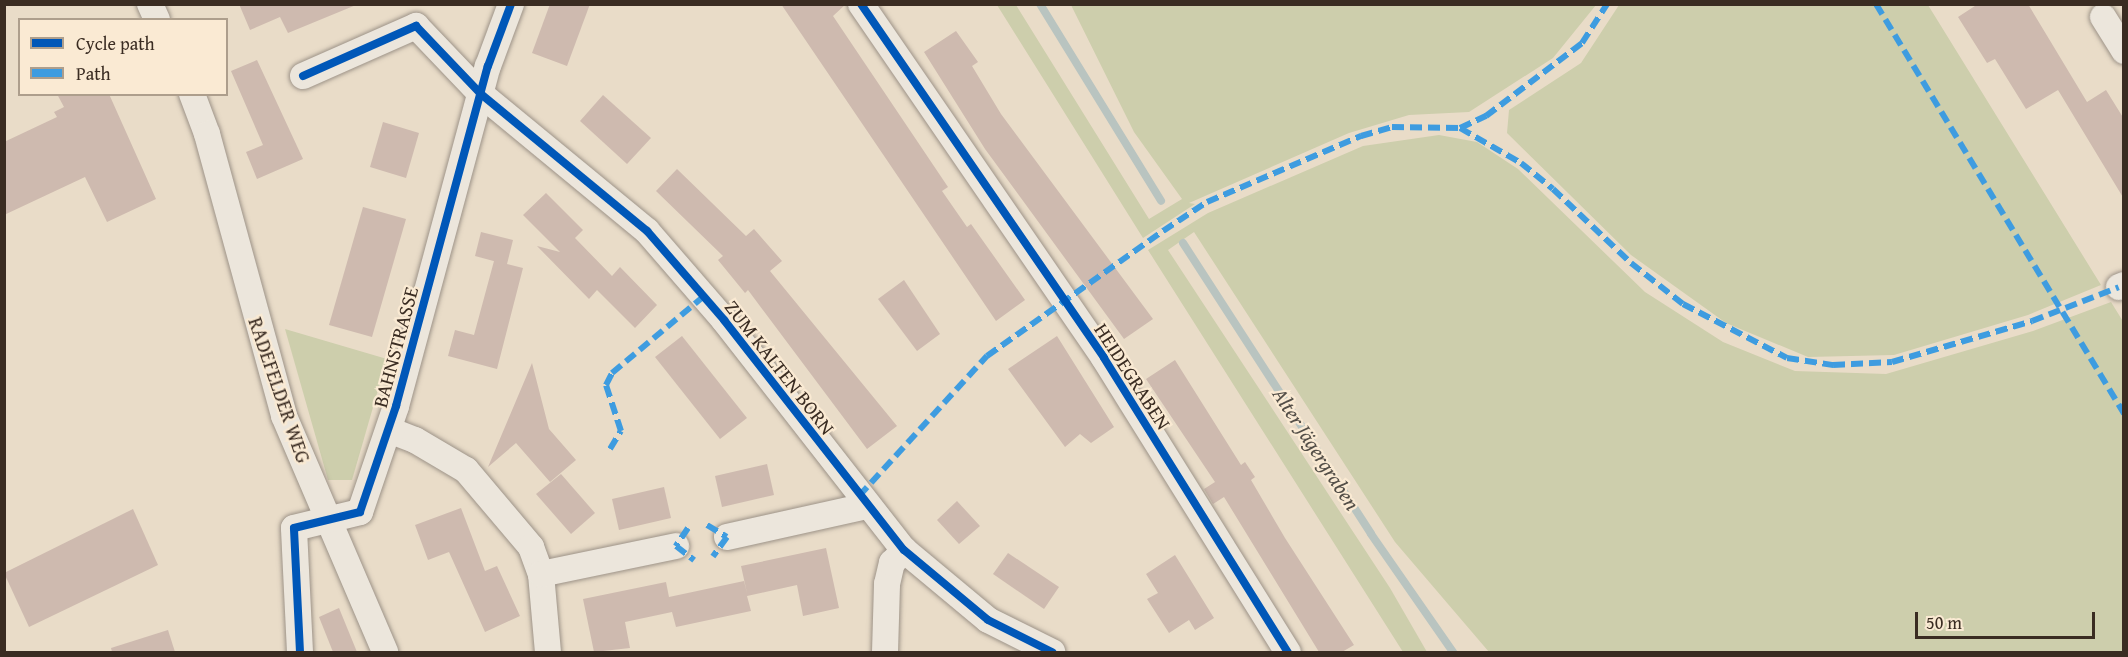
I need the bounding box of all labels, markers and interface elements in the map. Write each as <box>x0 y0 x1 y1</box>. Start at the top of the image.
legend <box>18 18 228 96</box>
text: Cycle path <box>76 30 155 57</box>
text: Path <box>76 60 111 87</box>
street label: BAHNSTRASSE <box>367 284 423 410</box>
street label: ZUM KALTEN BORN <box>720 295 840 439</box>
street label: RADEFELDER WEG <box>244 314 316 466</box>
street label: HEIDEGRABEN <box>1090 318 1176 434</box>
water label: Alter Jägergraben <box>1267 383 1365 515</box>
scale bar <box>1918 600 2098 638</box>
text: 50 m <box>1926 609 1962 636</box>

